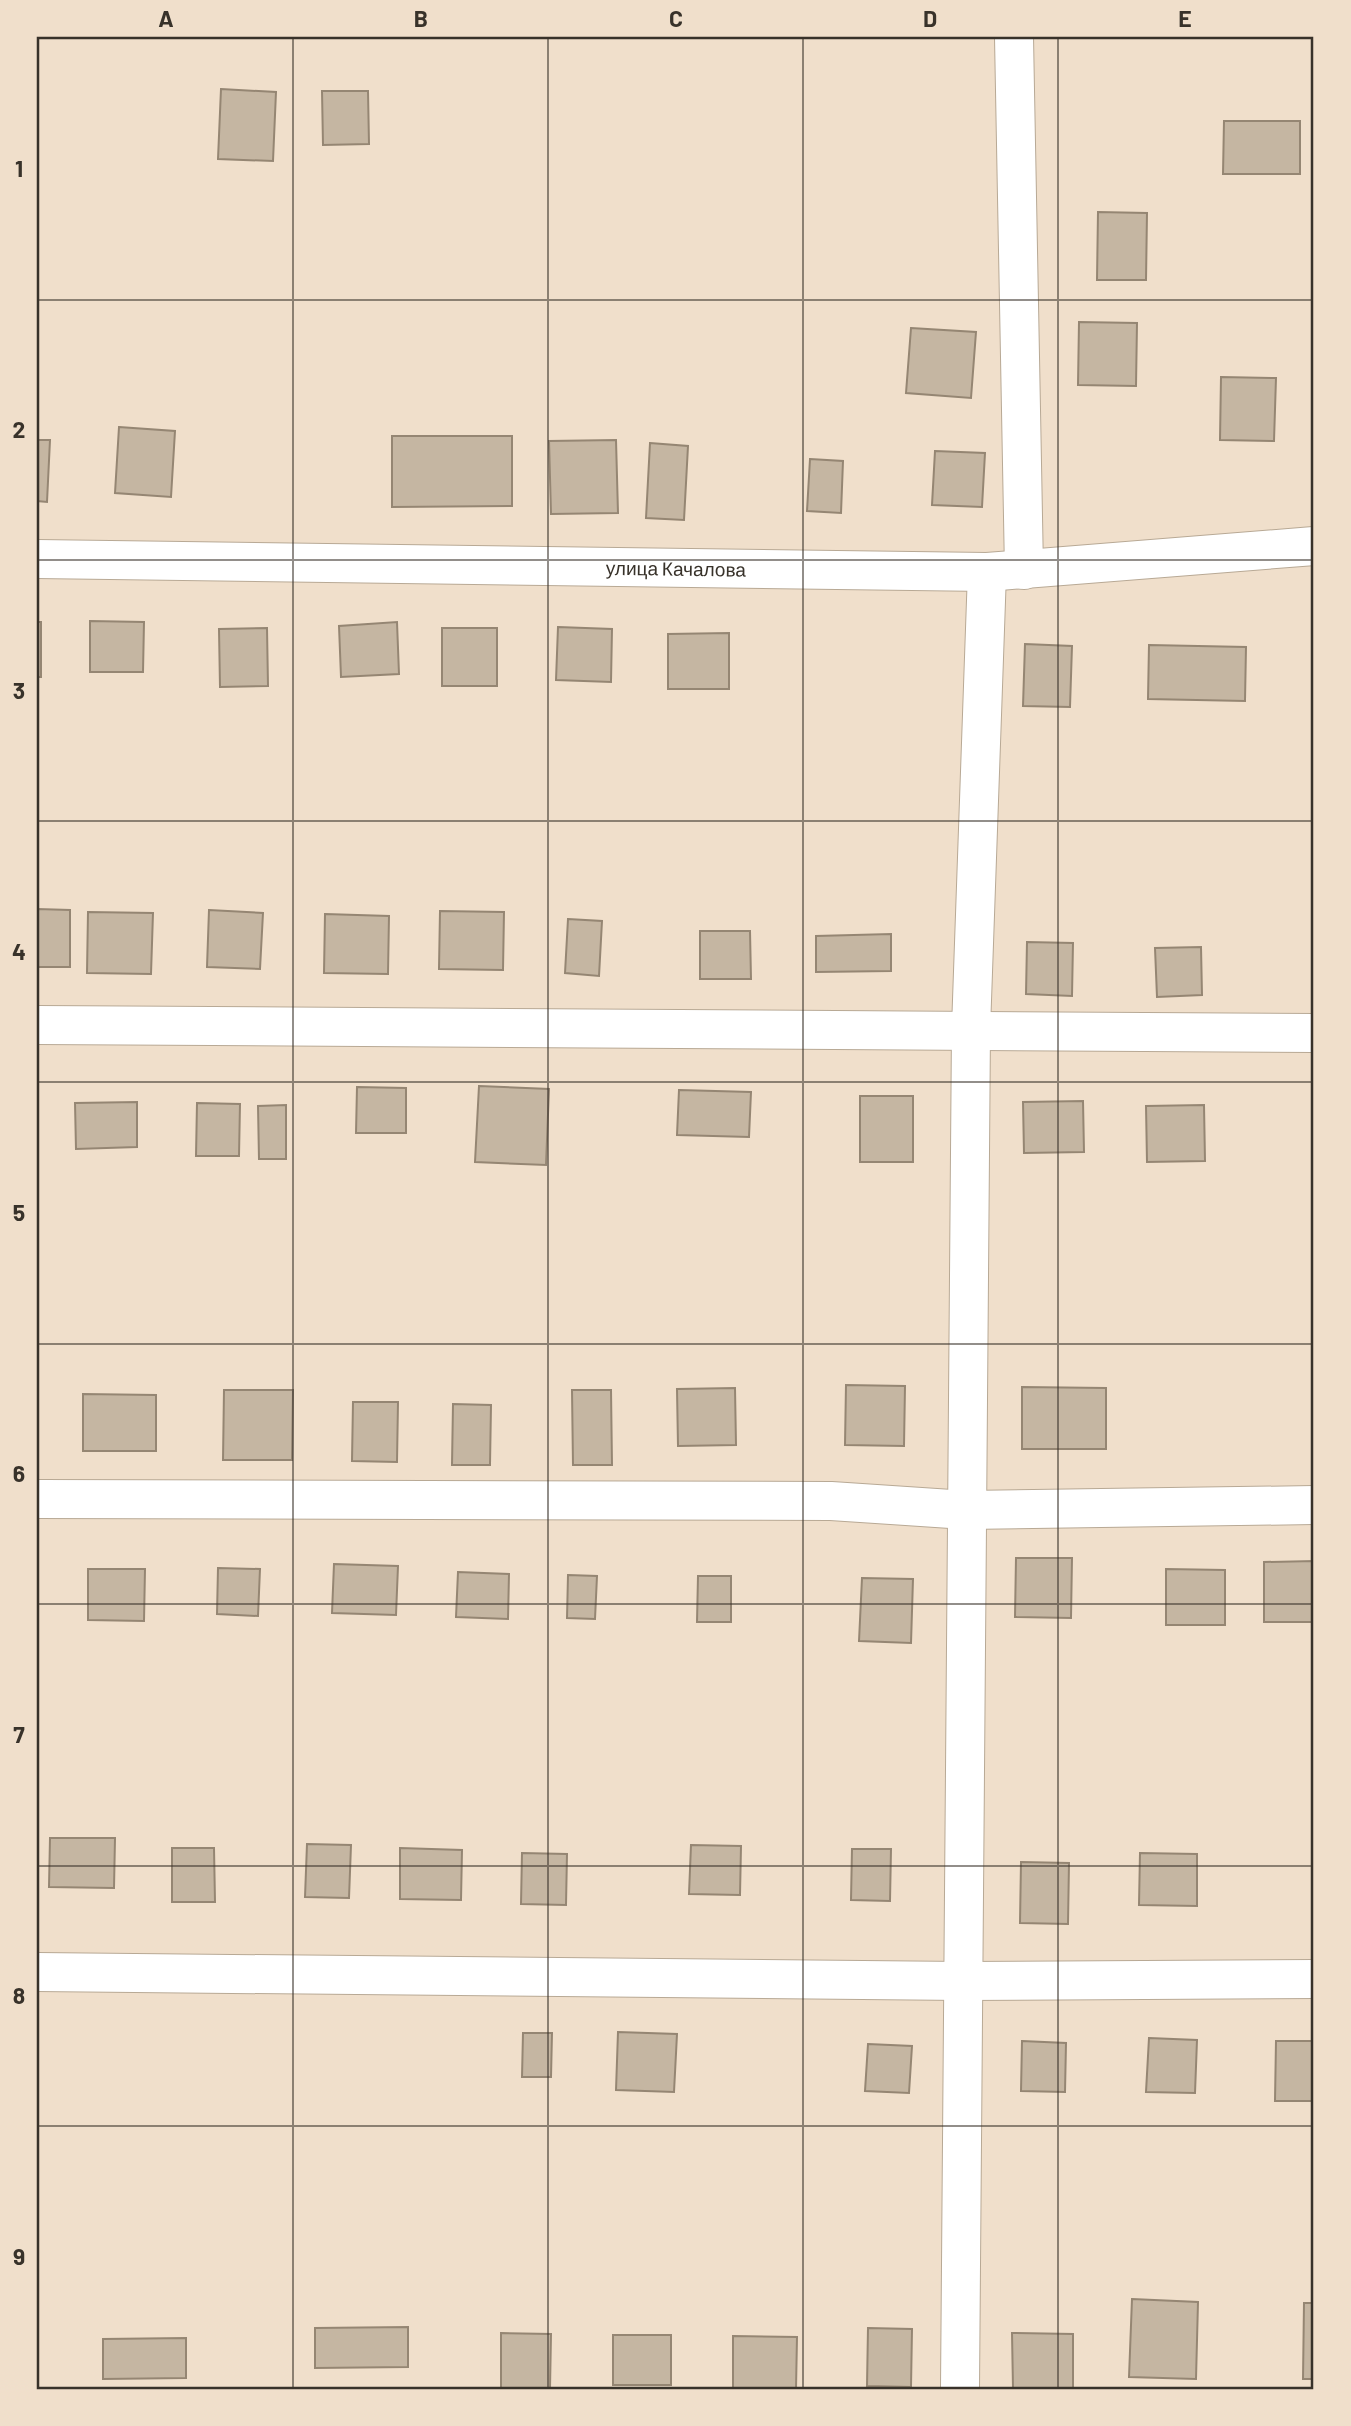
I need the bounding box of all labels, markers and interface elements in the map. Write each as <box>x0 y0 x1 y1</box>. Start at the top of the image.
text: A <box>158 4 174 32</box>
text: B <box>414 4 428 32</box>
text: C <box>669 4 683 32</box>
text: D <box>923 4 937 32</box>
text: E <box>1178 4 1192 32</box>
text: 1 <box>15 154 23 182</box>
text: 2 <box>13 415 25 443</box>
street label: улица Качалова <box>606 555 747 580</box>
text: 3 <box>13 676 25 704</box>
text: 4 <box>12 937 26 965</box>
text: 5 <box>13 1198 25 1226</box>
text: 6 <box>13 1459 25 1487</box>
text: 7 <box>13 1720 25 1748</box>
text: 8 <box>13 1981 25 2009</box>
text: 9 <box>13 2242 25 2270</box>

